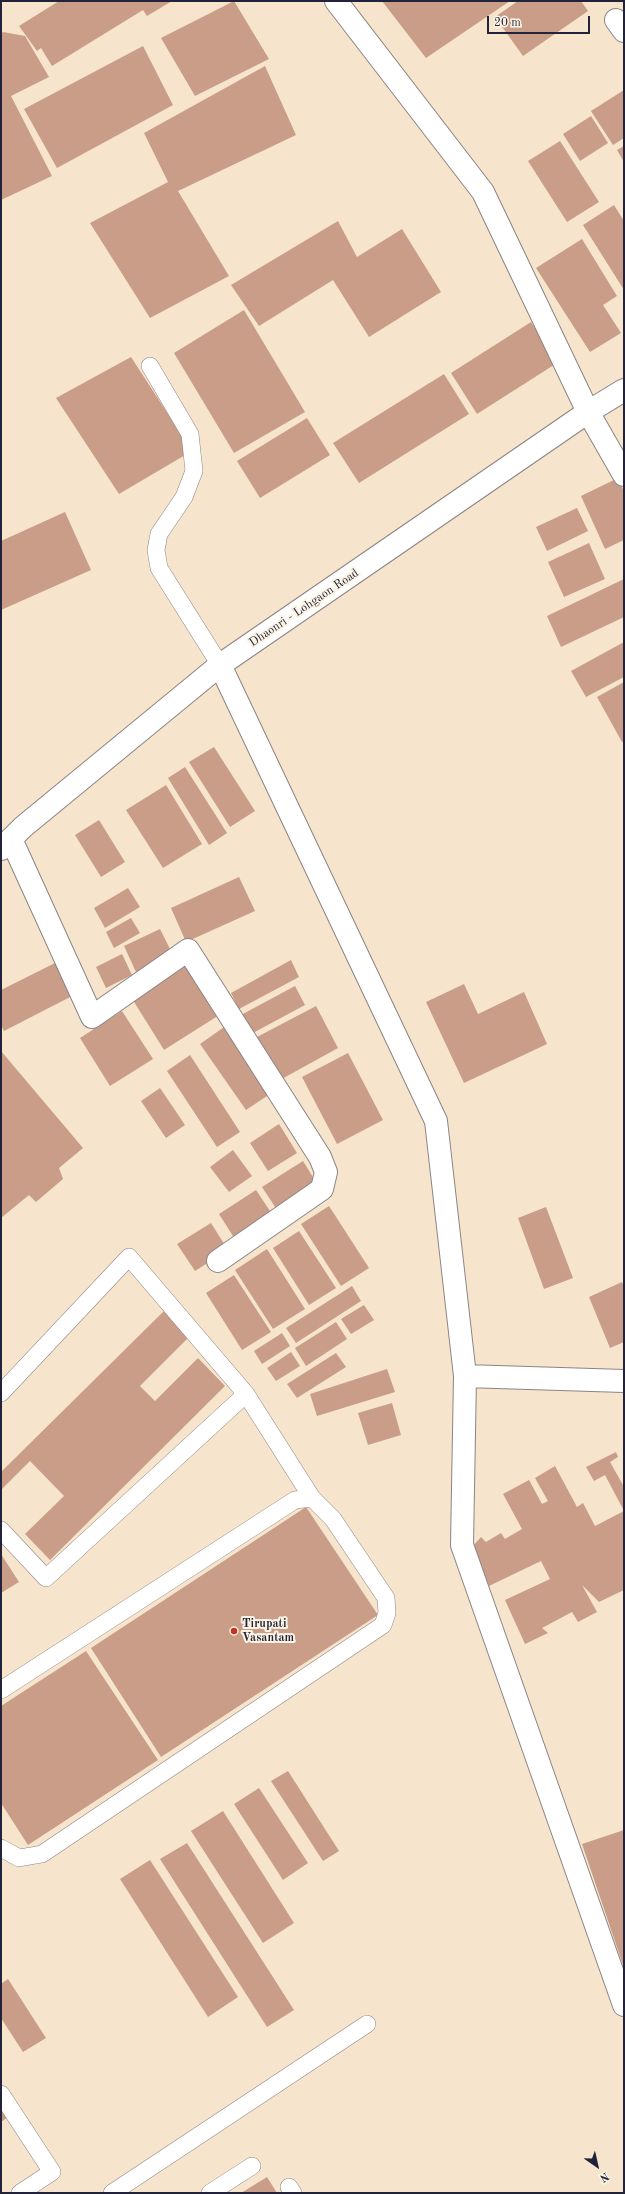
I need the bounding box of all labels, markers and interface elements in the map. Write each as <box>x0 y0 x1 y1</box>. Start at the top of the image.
scale bar <box>489 8 592 34</box>
text: 20 m <box>494 17 521 29</box>
street label: Dhaonri - Lohgaon Road <box>246 566 362 650</box>
place label: Tirupati Vasantam <box>242 1617 294 1645</box>
marker: Tirupati Vasantam <box>229 1626 239 1636</box>
north arrow <box>577 2146 617 2186</box>
text: N <box>597 2169 611 2183</box>

